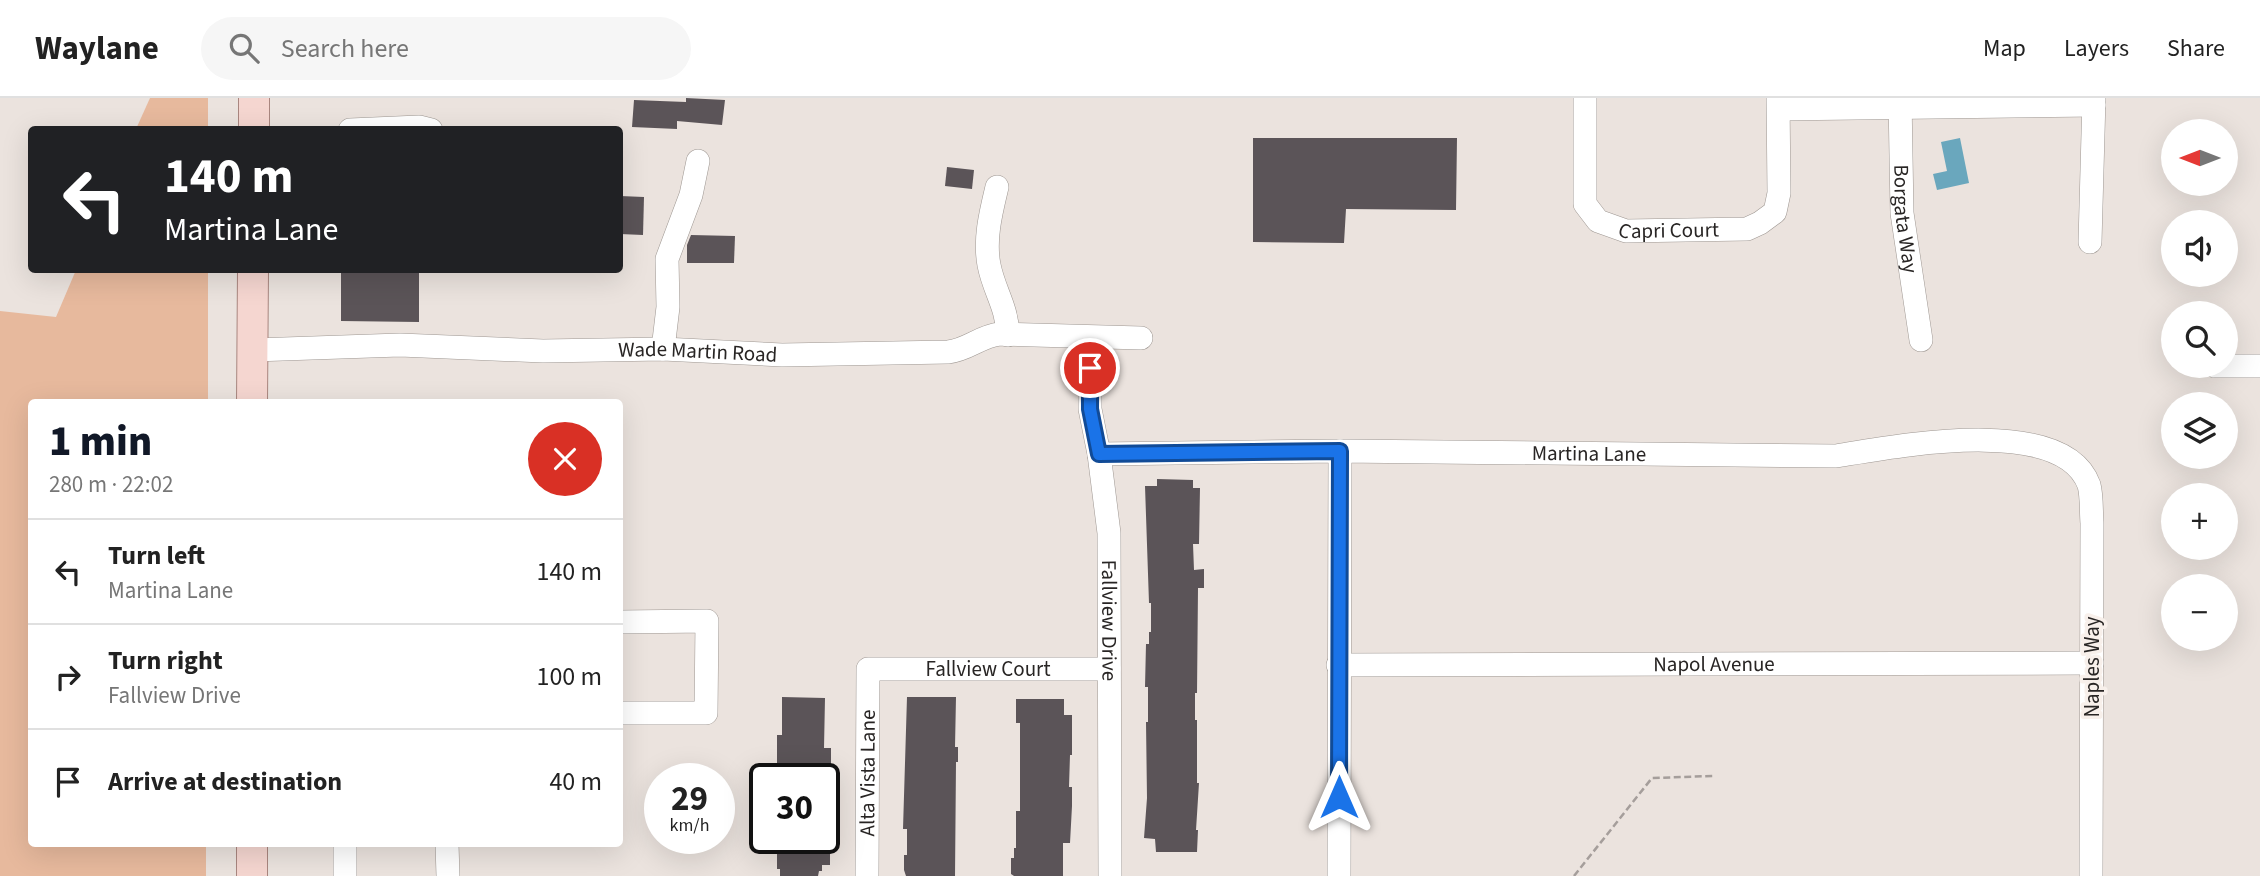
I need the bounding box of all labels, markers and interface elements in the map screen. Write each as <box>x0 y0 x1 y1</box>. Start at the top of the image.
search box <box>201 17 691 80</box>
text: Waylane <box>35 25 159 72</box>
icon: search <box>225 29 263 67</box>
text: Search here <box>281 30 409 67</box>
text: Map <box>1983 31 2026 66</box>
text: Layers <box>2064 31 2129 66</box>
text: Share <box>2167 31 2225 66</box>
north arrow <box>2161 119 2238 196</box>
map controls <box>2161 119 2238 651</box>
text: 140 m <box>164 142 293 212</box>
icon: left <box>49 154 140 245</box>
street label: Borgata Way <box>1886 164 1926 275</box>
text: Martina Lane <box>164 207 338 253</box>
button: sound <box>2161 210 2238 287</box>
street label: Capri Court <box>1614 214 1719 247</box>
button: search <box>2161 301 2238 378</box>
street label: Wade Martin Road <box>618 334 778 370</box>
pin <box>1060 338 1120 398</box>
icon: arrive <box>1071 349 1109 387</box>
button: layers <box>2161 392 2238 469</box>
text: 1 min <box>49 412 152 472</box>
button: close <box>528 422 602 496</box>
street label: Martina Lane <box>1532 438 1646 469</box>
text: 280 m · 22:02 <box>49 468 173 501</box>
button: + <box>2161 483 2238 560</box>
text: Turn left <box>108 537 205 574</box>
icon: left <box>49 553 87 591</box>
text: 140 m <box>536 553 602 590</box>
street label: Fallview Drive <box>1094 560 1124 681</box>
text: Martina Lane <box>108 574 233 607</box>
button: − <box>2161 574 2238 651</box>
street label: Naples Way <box>2077 616 2107 718</box>
text: Turn right <box>108 642 223 679</box>
street label: Napol Avenue <box>1653 649 1775 679</box>
street label: Fallview Court <box>925 654 1051 684</box>
icon: right <box>49 658 87 696</box>
text: 100 m <box>536 658 602 695</box>
text: Fallview Drive <box>108 679 241 712</box>
street label: Alta Vista Lane <box>852 710 883 836</box>
position arrow <box>1302 760 1376 834</box>
icon: arrive <box>49 763 87 801</box>
text: Arrive at destination <box>108 763 342 800</box>
text: 40 m <box>549 763 602 800</box>
speed limit sign: 30 <box>749 763 840 854</box>
text: 29 <box>671 774 708 824</box>
text: km/h <box>670 813 709 838</box>

